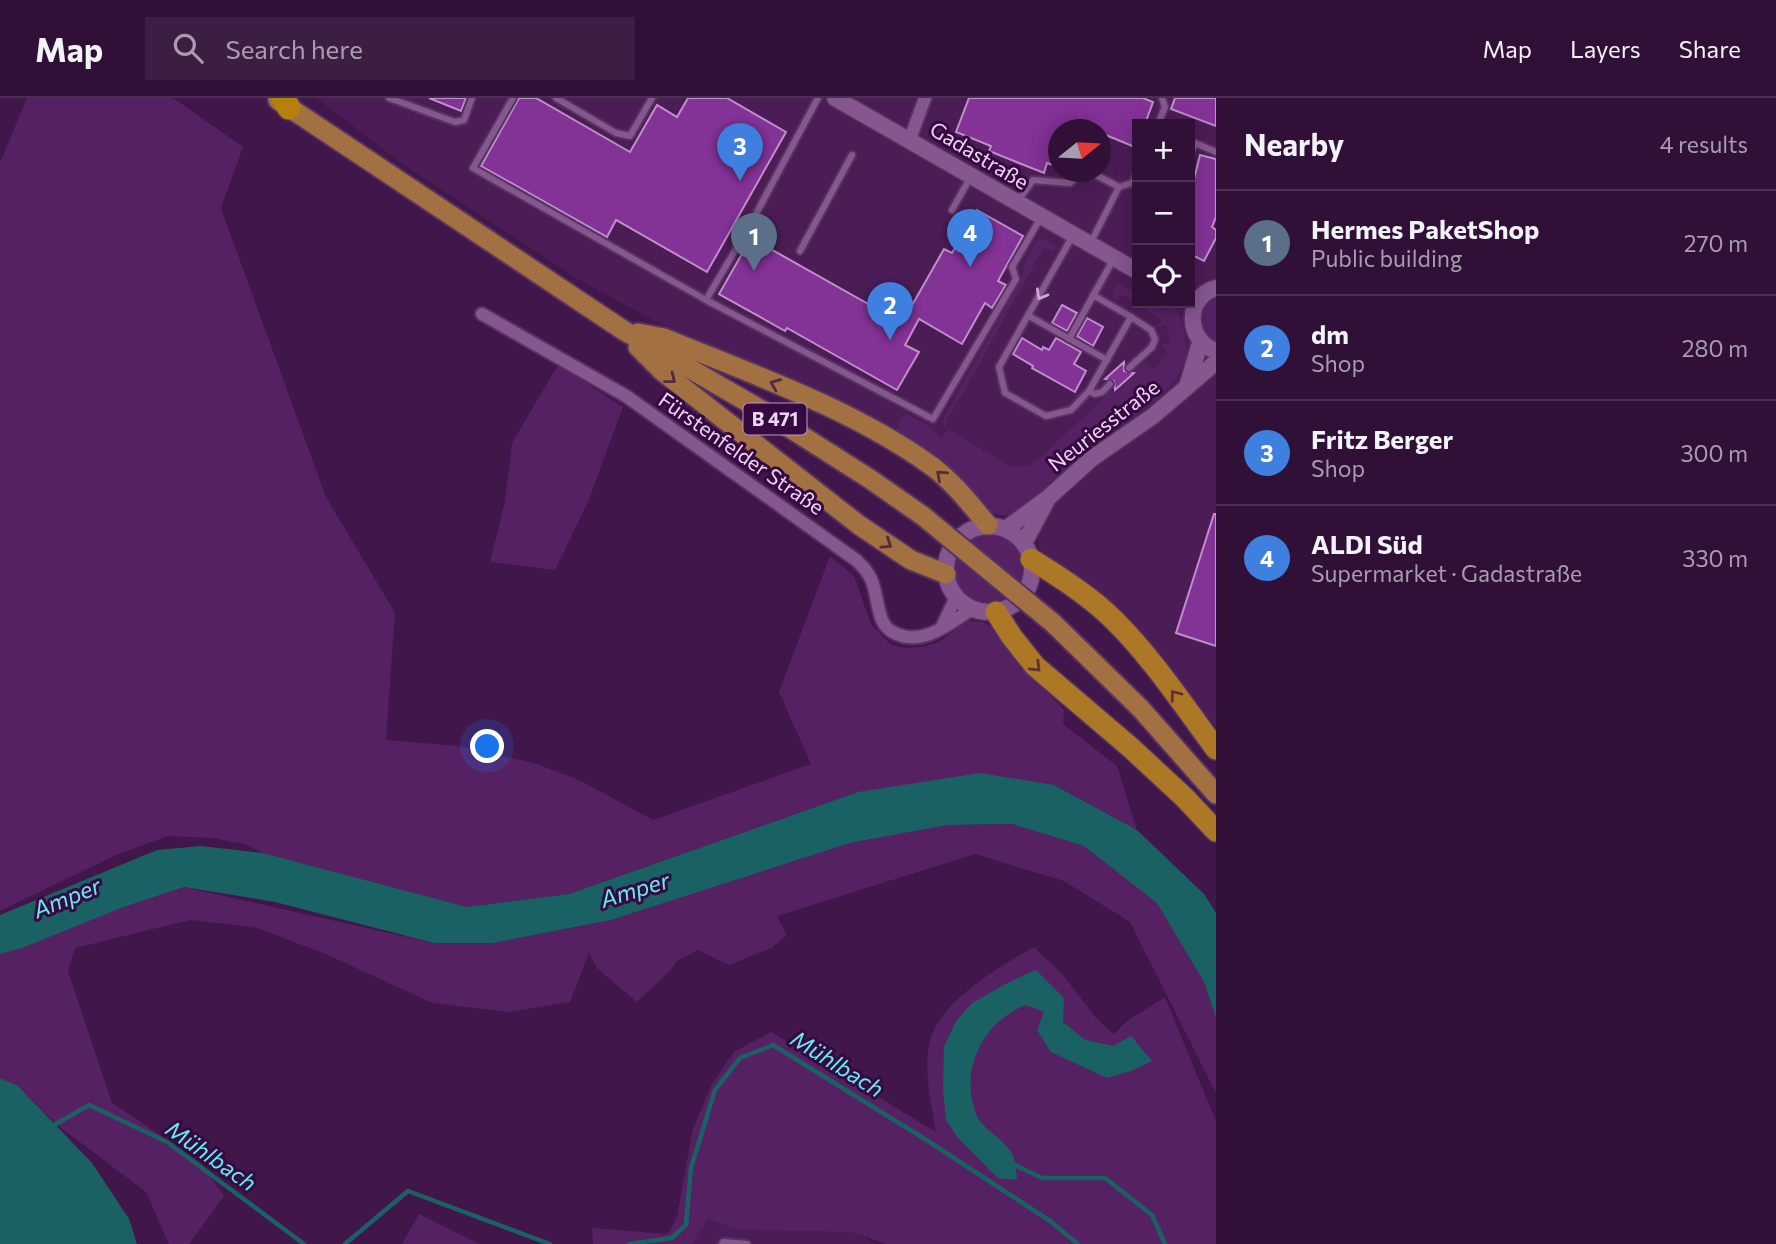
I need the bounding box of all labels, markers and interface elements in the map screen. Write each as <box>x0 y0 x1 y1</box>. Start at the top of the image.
search box <box>145 17 635 80</box>
text: Map <box>35 28 103 69</box>
icon: search <box>169 29 207 67</box>
text: Search here <box>225 33 363 64</box>
text: Map <box>1483 34 1532 63</box>
text: Layers <box>1570 34 1641 63</box>
text: Share <box>1679 34 1741 63</box>
street label: Gadastraße <box>926 116 1034 194</box>
north arrow <box>1048 119 1111 182</box>
map controls <box>1132 119 1195 308</box>
button: + <box>1132 119 1195 182</box>
pin: 3 <box>717 123 763 181</box>
text: Nearby <box>1244 125 1344 162</box>
text: 4 results <box>1660 130 1748 158</box>
button: − <box>1132 182 1195 245</box>
pin: 4 <box>947 209 993 267</box>
pin: 1 <box>731 213 777 271</box>
text: Hermes PaketShop <box>1311 213 1539 244</box>
text: 1 <box>1262 229 1272 257</box>
text: 270 m <box>1684 229 1748 257</box>
text: Public building <box>1311 244 1462 272</box>
button: locate <box>1132 245 1195 308</box>
pin: 2 <box>867 282 913 340</box>
one-way arrow <box>1036 288 1049 301</box>
text: dm <box>1311 318 1349 349</box>
text: 2 <box>1260 334 1274 362</box>
text: 280 m <box>1682 334 1748 362</box>
text: Shop <box>1311 349 1365 377</box>
one-way arrow <box>664 370 676 383</box>
street label: Neuriesstraße <box>1043 374 1164 476</box>
one-way arrow <box>769 378 781 392</box>
street label: Fürstenfelder Straße <box>654 386 829 519</box>
road number: B 471 <box>744 404 806 434</box>
text: Fritz Berger <box>1311 423 1453 454</box>
text: 3 <box>1260 439 1274 467</box>
text: 300 m <box>1680 439 1748 467</box>
text: Shop <box>1311 454 1365 482</box>
one-way arrow <box>937 471 950 483</box>
text: ALDI Süd <box>1311 528 1423 559</box>
one-way arrow <box>880 536 893 549</box>
text: 4 <box>1260 544 1274 572</box>
text: 330 m <box>1682 544 1748 572</box>
text: Supermarket · Gadastraße <box>1311 559 1582 587</box>
one-way arrow <box>1028 658 1041 671</box>
one-way arrow <box>1171 690 1184 702</box>
your location <box>470 729 504 763</box>
water label: Amper <box>596 865 673 913</box>
water label: Amper <box>28 871 105 924</box>
water label: Mühlbach <box>786 1024 889 1103</box>
water label: Mühlbach <box>161 1114 262 1196</box>

